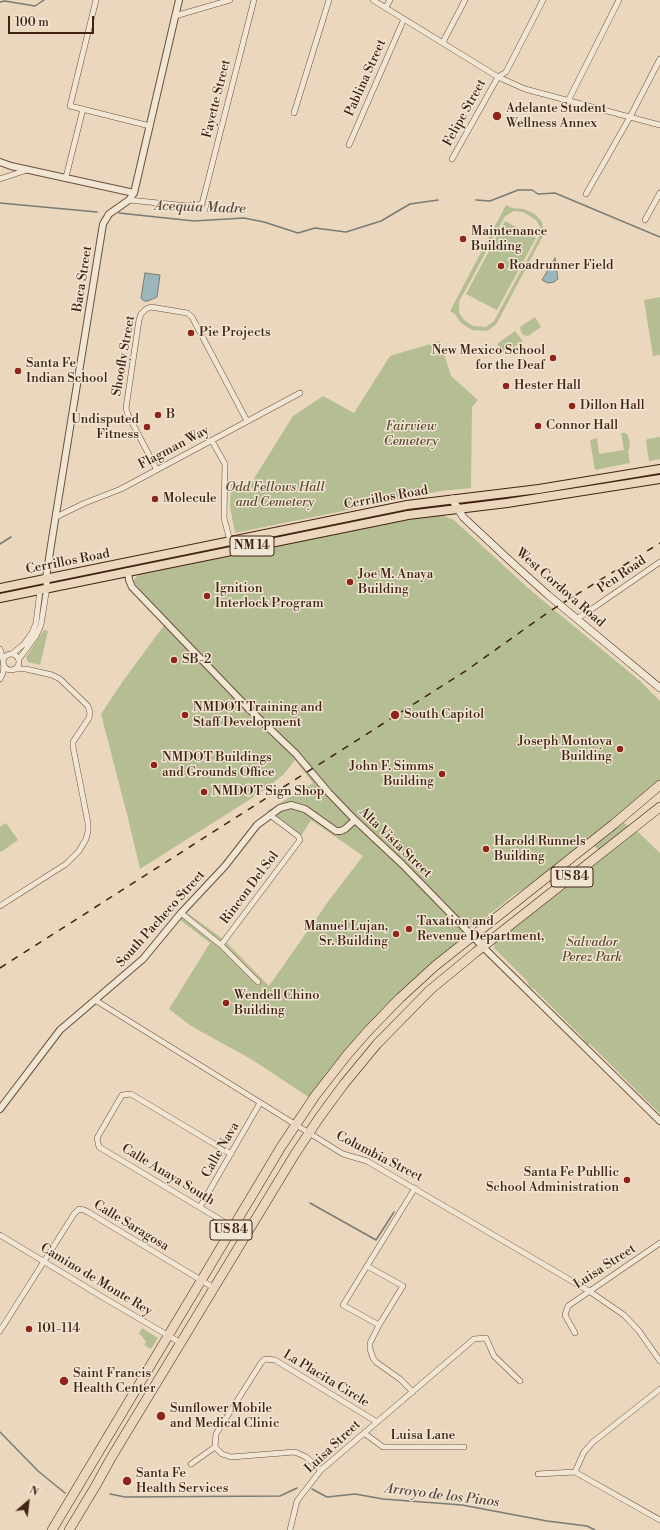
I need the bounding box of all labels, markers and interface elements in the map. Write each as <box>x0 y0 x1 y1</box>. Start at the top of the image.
scale bar <box>10 8 96 34</box>
text: 100 m <box>15 15 49 30</box>
street label: Pablina Street <box>342 37 390 119</box>
street label: Fayette Street <box>200 58 234 140</box>
street label: Felipe Street <box>440 77 490 149</box>
place label: Adelante Student Wellness Annex <box>506 101 606 132</box>
marker: Adelante Student Wellness Annex <box>491 110 503 122</box>
water label: Acequia Madre <box>154 198 246 218</box>
place label: Maintenance Building <box>471 224 547 255</box>
marker: Maintenance Building <box>458 234 468 244</box>
street label: Baca Street <box>70 245 96 313</box>
place label: Roadrunner Field <box>509 258 613 274</box>
marker: Roadrunner Field <box>496 261 506 271</box>
street label: Shoofly Street <box>109 314 139 398</box>
place label: Pie Projects <box>199 325 271 341</box>
marker: Pie Projects <box>186 328 196 338</box>
place label: New Mexico School for the Deaf <box>432 343 545 374</box>
marker: New Mexico School for the Deaf <box>548 353 558 363</box>
place label: Santa Fe Indian School <box>26 356 107 387</box>
marker: Santa Fe Indian School <box>13 366 23 376</box>
place label: Hester Hall <box>514 378 581 394</box>
marker: Hester Hall <box>501 381 511 391</box>
place label: Dillon Hall <box>580 398 645 414</box>
marker: Dillon Hall <box>567 401 577 411</box>
place label: B <box>166 407 175 423</box>
marker: B <box>153 410 163 420</box>
place label: Undisputed Fitness <box>71 412 139 443</box>
place label: Connor Hall <box>546 418 618 434</box>
park label: Fairview Cemetery <box>384 419 438 450</box>
marker: Connor Hall <box>533 421 543 431</box>
marker: Undisputed Fitness <box>142 422 152 432</box>
street label: Flagman Way <box>136 423 212 473</box>
park label: Odd Fellows Hall and Cemetery <box>225 480 325 511</box>
street label: Cerrillos Road <box>343 483 429 513</box>
place label: Molecule <box>163 491 217 507</box>
marker: Molecule <box>150 494 160 504</box>
road number: NM 14 <box>230 536 274 556</box>
street label: West Cordova Road <box>512 545 608 631</box>
street label: Cerrillos Road <box>25 546 111 578</box>
street label: Pen Road <box>595 553 649 597</box>
place label: Joe M. Anaya Building <box>358 567 433 598</box>
marker: Joe M. Anaya Building <box>345 577 355 587</box>
place label: Ignition Interlock Program <box>215 581 324 612</box>
marker: Ignition Interlock Program <box>202 591 212 601</box>
place label: SB-2 <box>182 652 212 668</box>
marker: SB-2 <box>169 655 179 665</box>
place label: NMDOT Training and Staff Development <box>193 700 322 731</box>
place label: South Capitol <box>404 707 484 723</box>
marker: South Capitol <box>389 709 401 721</box>
marker: NMDOT Training and Staff Development <box>180 710 190 720</box>
place label: Joseph Montoya Building <box>518 734 612 765</box>
marker: Joseph Montoya Building <box>615 744 625 754</box>
place label: NMDOT Buildings and Grounds Office <box>162 750 275 781</box>
place label: John F. Simms Building <box>350 759 434 790</box>
marker: NMDOT Buildings and Grounds Office <box>149 760 159 770</box>
marker: John F. Simms Building <box>437 769 447 779</box>
place label: NMDOT Sign Shop <box>212 784 324 800</box>
marker: NMDOT Sign Shop <box>199 787 209 797</box>
street label: Alta Vista Street <box>355 804 435 882</box>
place label: Harold Runnels Building <box>494 834 586 865</box>
marker: Harold Runnels Building <box>481 844 491 854</box>
street label: Rincon Del Sol <box>218 849 282 927</box>
street label: South Pacheco Street <box>113 867 209 971</box>
road number: US 84 <box>551 867 593 887</box>
place label: Taxation and Revenue Department, <box>417 914 544 945</box>
place label: Manuel Lujan, Sr. Building <box>304 919 388 950</box>
marker: Taxation and Revenue Department, <box>404 924 414 934</box>
marker: Manuel Lujan, Sr. Building <box>391 929 401 939</box>
park label: Salvador Perez Park <box>562 935 622 966</box>
place label: Wendell Chino Building <box>234 988 320 1019</box>
marker: Wendell Chino Building <box>221 998 231 1008</box>
street label: Calle Nava <box>199 1120 243 1180</box>
street label: Columbia Street <box>333 1128 425 1186</box>
street label: Calle Anaya South <box>119 1141 217 1209</box>
place label: Santa Fe Publlic School Administration <box>486 1165 619 1196</box>
marker: Santa Fe Publlic School Administration <box>622 1175 632 1185</box>
street label: Calle Saragosa <box>91 1197 171 1255</box>
road number: US 84 <box>210 1220 252 1240</box>
street label: Camino de Monte Rey <box>37 1240 155 1320</box>
street label: Luisa Street <box>571 1241 639 1293</box>
place label: 101-114 <box>37 1321 80 1337</box>
marker: 101-114 <box>24 1324 34 1334</box>
street label: La Placita Circle <box>280 1347 372 1411</box>
place label: Saint Francis Health Center <box>73 1366 156 1397</box>
marker: Saint Francis Health Center <box>58 1375 70 1387</box>
place label: Sunflower Mobile and Medical Clinic <box>170 1401 279 1432</box>
marker: Sunflower Mobile and Medical Clinic <box>155 1410 167 1422</box>
street label: Luisa Street <box>302 1417 364 1477</box>
street label: Luisa Lane <box>391 1428 455 1444</box>
place label: Santa Fe Health Services <box>136 1466 228 1497</box>
marker: Santa Fe Health Services <box>121 1475 133 1487</box>
water label: Arroyo de los Pinos <box>384 1481 500 1511</box>
north arrow <box>8 1482 48 1522</box>
text: N <box>26 1483 41 1500</box>

